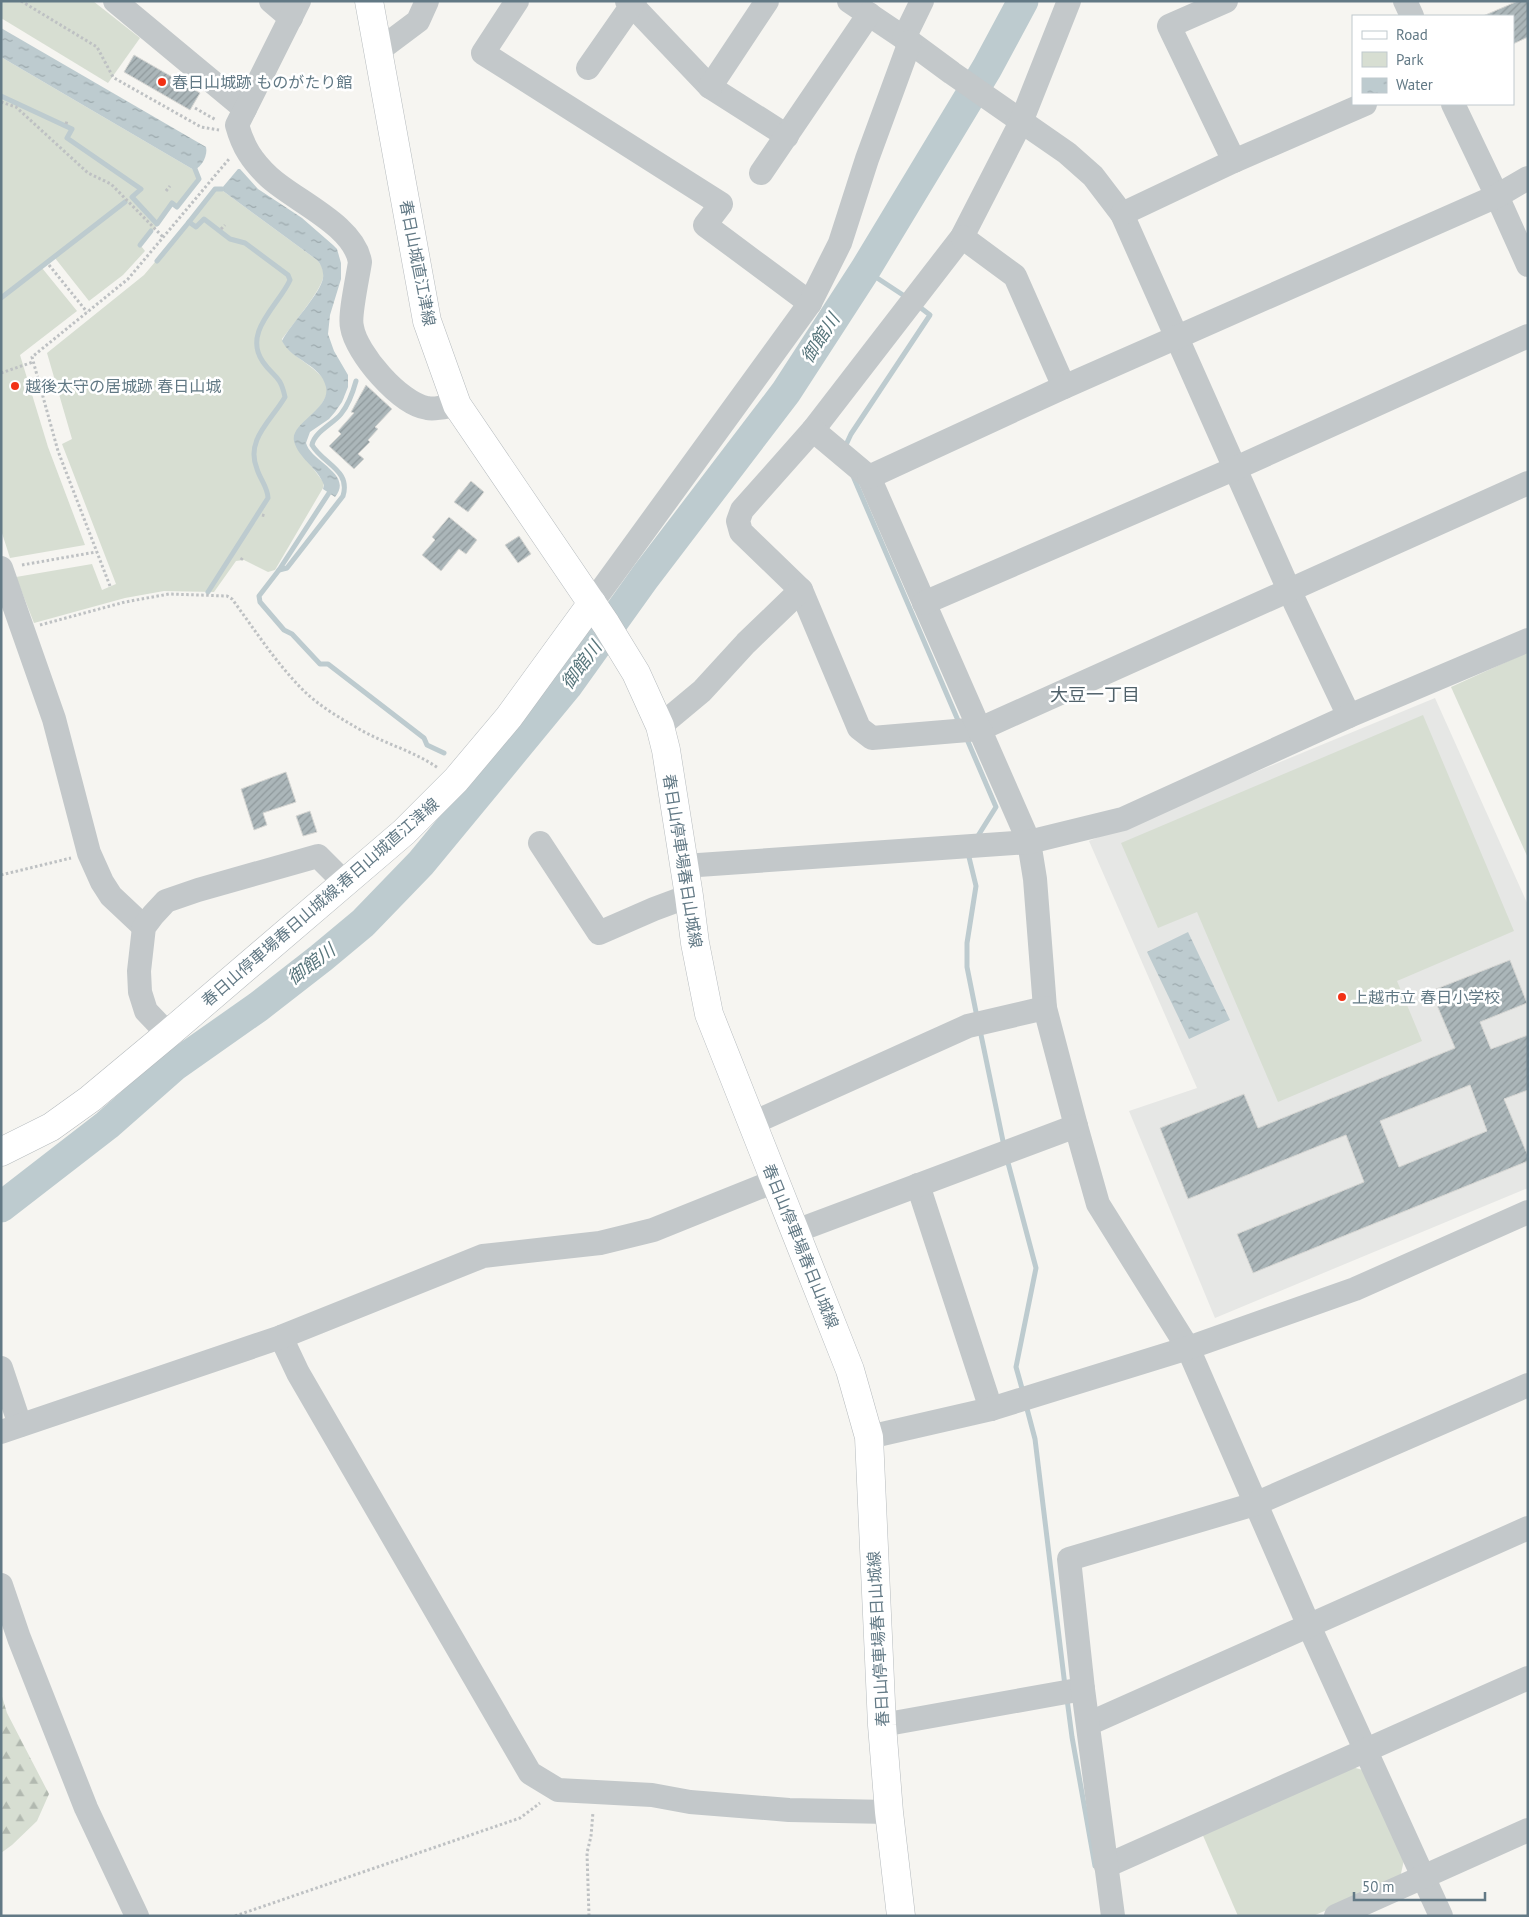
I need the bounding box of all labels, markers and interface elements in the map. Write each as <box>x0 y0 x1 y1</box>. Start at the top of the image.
legend <box>1352 15 1514 105</box>
text: Road <box>1396 25 1428 44</box>
text: Park <box>1396 50 1424 69</box>
place label: 春日山城跡 ものがたり館 <box>172 72 352 92</box>
text: Water <box>1396 75 1433 94</box>
marker: 春日山城跡 ものがたり館 <box>156 76 168 88</box>
street label: 春日山城直江津線 <box>396 198 440 328</box>
water label: 御館川 <box>796 307 845 367</box>
place label: 越後太守の居城跡 春日山城 <box>25 376 221 396</box>
marker: 越後太守の居城跡 春日山城 <box>9 380 21 392</box>
water label: 御館川 <box>556 635 608 693</box>
district label: 大豆一丁目 <box>1050 683 1140 706</box>
street label: 春日山停車場春日山城線 <box>659 773 707 949</box>
street label: 春日山停車場春日山城線;春日山城直江津線 <box>197 793 443 1011</box>
water label: 御館川 <box>283 937 341 989</box>
place label: 上越市立 春日小学校 <box>1352 987 1500 1007</box>
marker: 上越市立 春日小学校 <box>1336 991 1348 1003</box>
street label: 春日山停車場春日山城線 <box>759 1161 843 1331</box>
street label: 春日山停車場春日山城線 <box>863 1551 893 1727</box>
scale bar <box>1354 1870 1485 1902</box>
text: 50 m <box>1362 1877 1395 1896</box>

